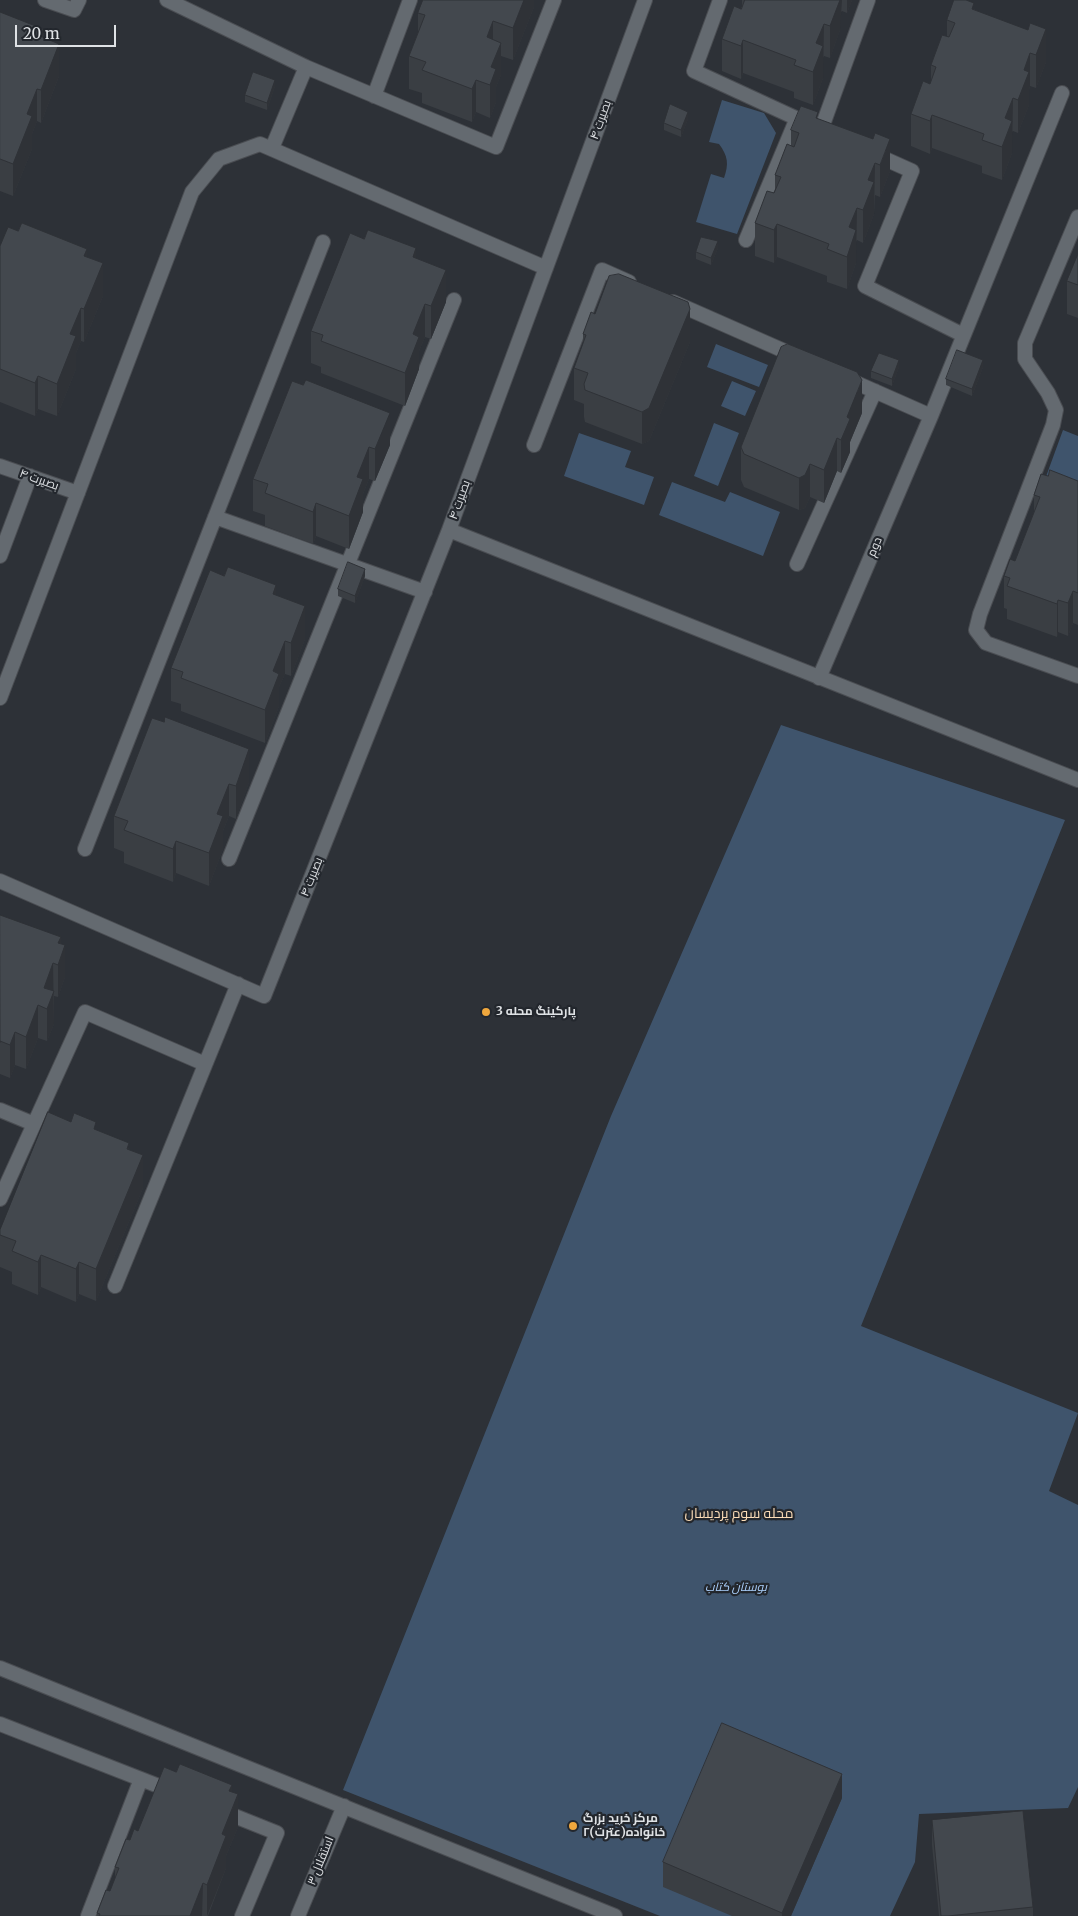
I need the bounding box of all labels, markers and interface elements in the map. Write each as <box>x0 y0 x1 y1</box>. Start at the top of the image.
scale bar <box>18 15 119 47</box>
text: 20 m <box>23 24 60 43</box>
street label: بصیرت ۴ <box>587 98 615 142</box>
street label: بصیرت ۴ <box>17 466 61 494</box>
street label: بصیرت ۴ <box>446 478 474 522</box>
street label: دوم <box>864 535 886 559</box>
street label: بصیرت ۴ <box>298 855 326 899</box>
place label: پارکینگ محله 3 <box>496 1005 576 1019</box>
marker: پارکینگ محله 3 <box>480 1006 492 1018</box>
district label: محله سوم پردیسان <box>685 1506 793 1522</box>
park label: بوستان کتاب <box>705 1581 767 1595</box>
place label: مرکز خرید بزرگ خانواده(عترت)۲ <box>583 1812 665 1840</box>
marker: مرکز خرید بزرگ خانواده(عترت)۲ <box>567 1820 579 1832</box>
street label: استقلال ۳ <box>305 1834 337 1888</box>

